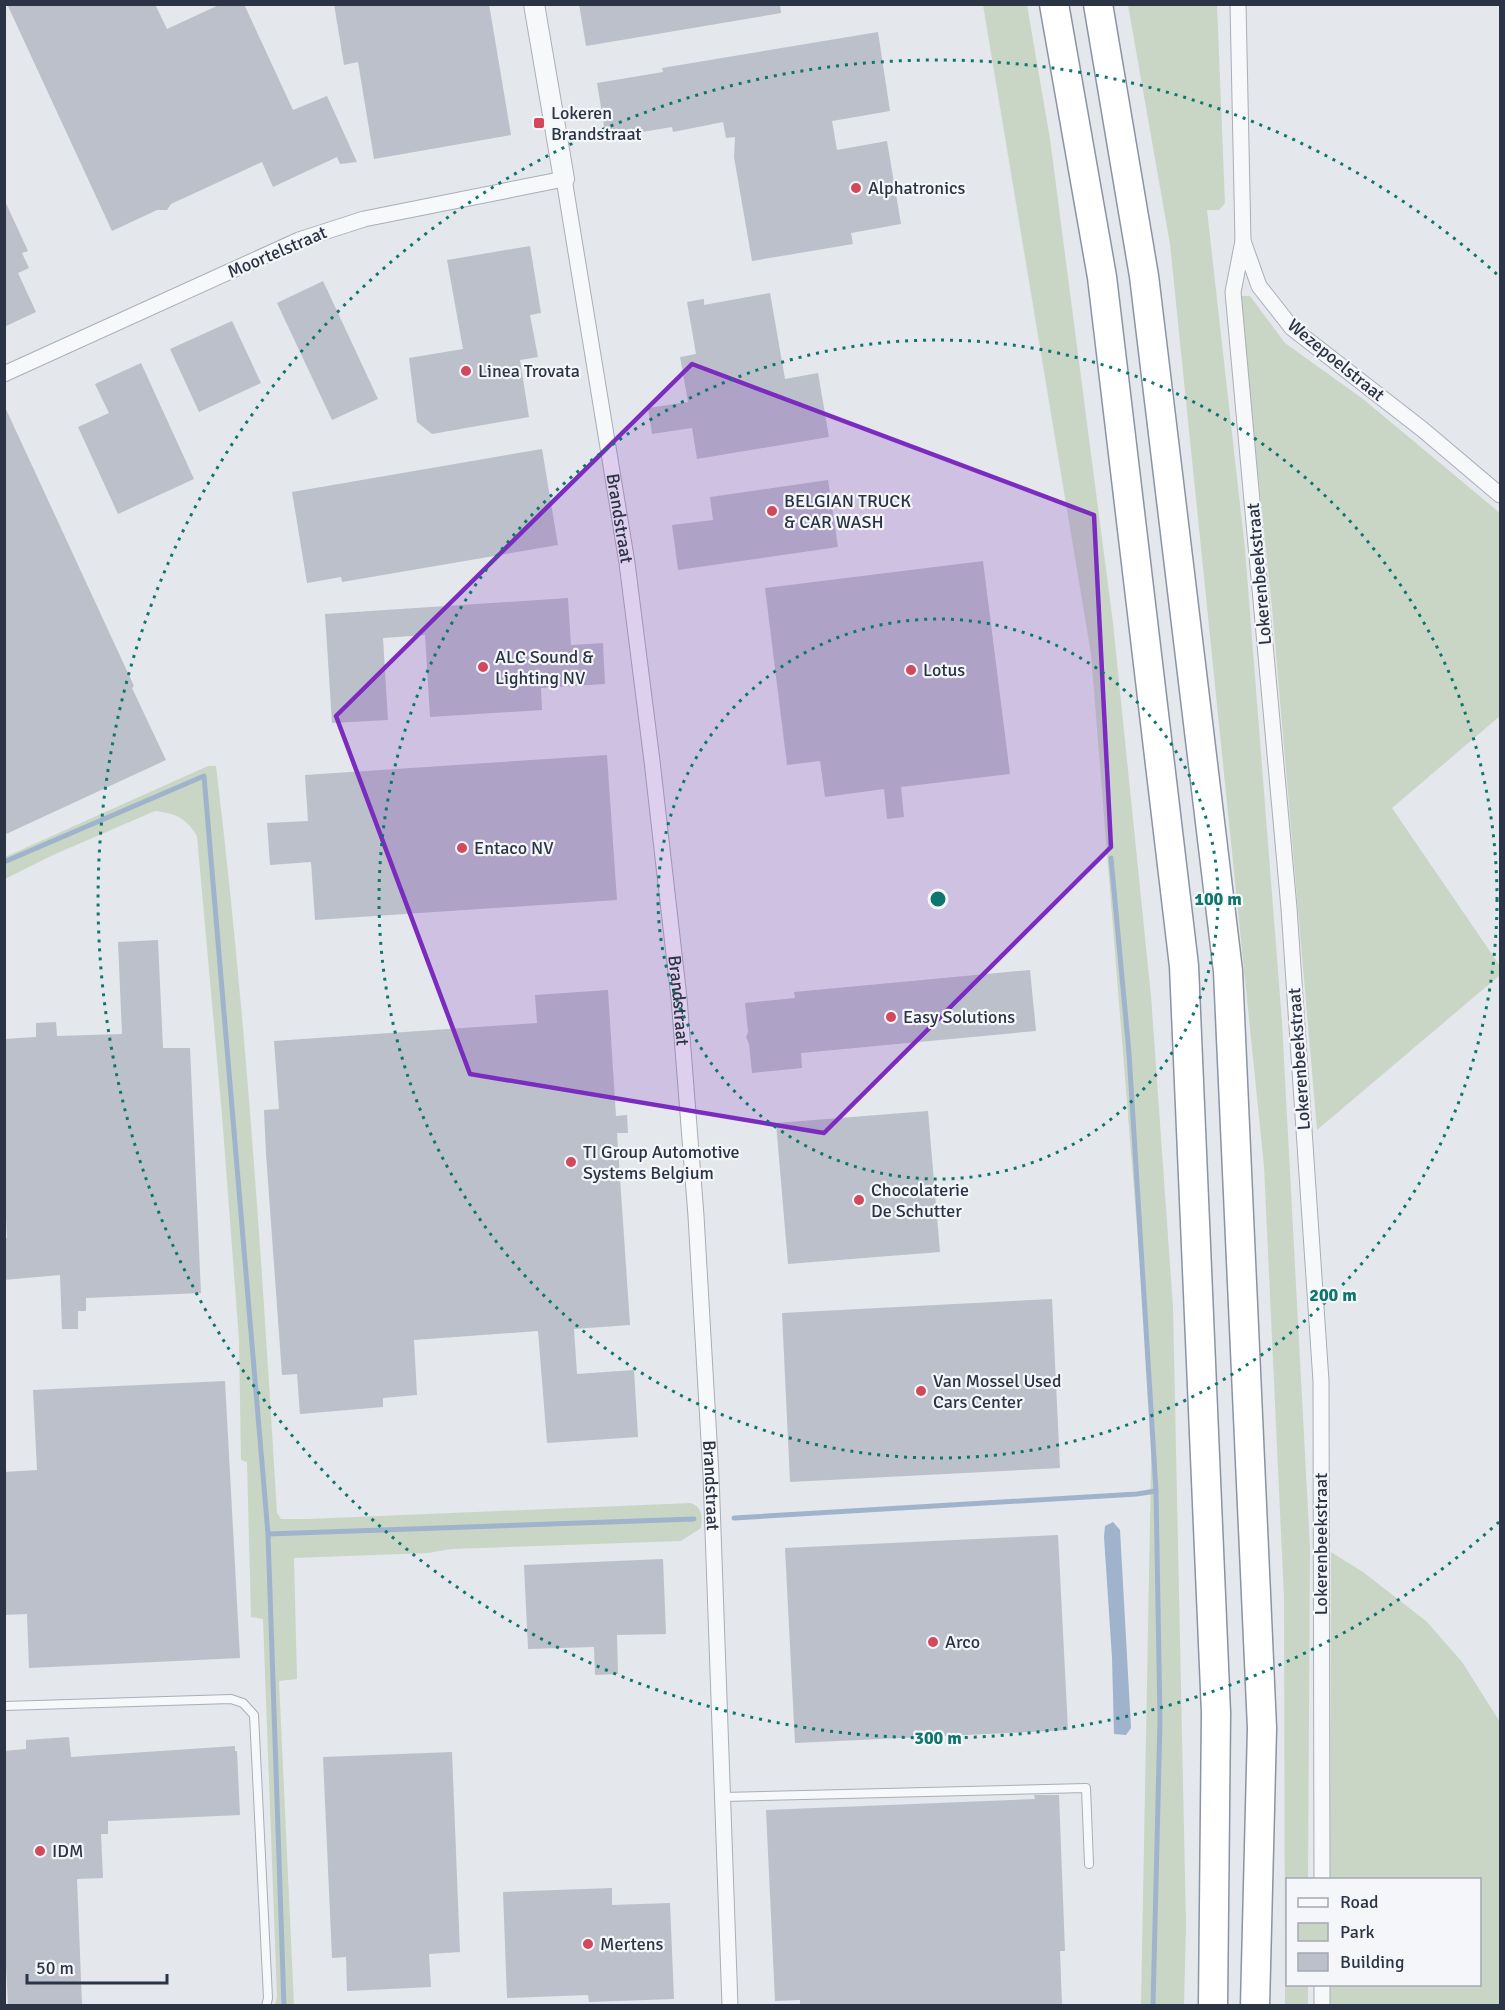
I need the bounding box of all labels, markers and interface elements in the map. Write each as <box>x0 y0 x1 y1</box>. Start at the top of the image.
place label: Lokeren Brandstraat <box>551 102 642 145</box>
marker: Lokeren Brandstraat <box>532 116 546 130</box>
place label: Alphatronics <box>868 177 966 199</box>
marker: Alphatronics <box>849 181 863 195</box>
street label: Moortelstraat <box>224 221 330 283</box>
street label: Wezepoelstraat <box>1283 314 1389 406</box>
place label: Linea Trovata <box>478 360 580 382</box>
marker: Linea Trovata <box>459 364 473 378</box>
street label: Brandstraat <box>601 472 638 565</box>
place label: BELGIAN TRUCK & CAR WASH <box>784 490 911 533</box>
street label: Lokerenbeekstraat <box>1242 502 1276 646</box>
marker: BELGIAN TRUCK & CAR WASH <box>765 504 779 518</box>
place label: ALC Sound & Lighting NV <box>495 646 593 689</box>
place label: Lotus <box>923 659 965 681</box>
marker: ALC Sound & Lighting NV <box>476 660 490 674</box>
marker: Lotus <box>904 663 918 677</box>
place label: Entaco NV <box>474 837 554 859</box>
marker: Entaco NV <box>455 841 469 855</box>
text: 100 m <box>1194 888 1242 910</box>
centre of rings <box>928 889 948 909</box>
street label: Brandstraat <box>663 954 694 1047</box>
street label: Lokerenbeekstraat <box>1283 987 1315 1131</box>
place label: Easy Solutions <box>903 1006 1015 1028</box>
marker: Easy Solutions <box>884 1010 898 1024</box>
place label: TI Group Automotive Systems Belgium <box>583 1141 739 1184</box>
marker: TI Group Automotive Systems Belgium <box>564 1155 578 1169</box>
place label: Chocolaterie De Schutter <box>871 1179 969 1222</box>
marker: Chocolaterie De Schutter <box>852 1193 866 1207</box>
text: 200 m <box>1309 1284 1357 1306</box>
place label: Van Mossel Used Cars Center <box>933 1370 1061 1413</box>
marker: Van Mossel Used Cars Center <box>914 1384 928 1398</box>
street label: Brandstraat <box>698 1439 724 1531</box>
street label: Lokerenbeekstraat <box>1310 1473 1332 1615</box>
place label: Arco <box>945 1631 980 1653</box>
marker: Arco <box>926 1635 940 1649</box>
text: 300 m <box>914 1727 962 1749</box>
place label: IDM <box>52 1840 83 1862</box>
marker: IDM <box>33 1844 47 1858</box>
legend <box>1286 1878 1481 1986</box>
text: Road <box>1340 1891 1379 1913</box>
text: Park <box>1340 1921 1375 1943</box>
place label: Mertens <box>600 1933 664 1955</box>
marker: Mertens <box>581 1937 595 1951</box>
scale bar <box>27 1947 166 1985</box>
text: Building <box>1340 1951 1404 1973</box>
text: 50 m <box>36 1957 74 1979</box>

